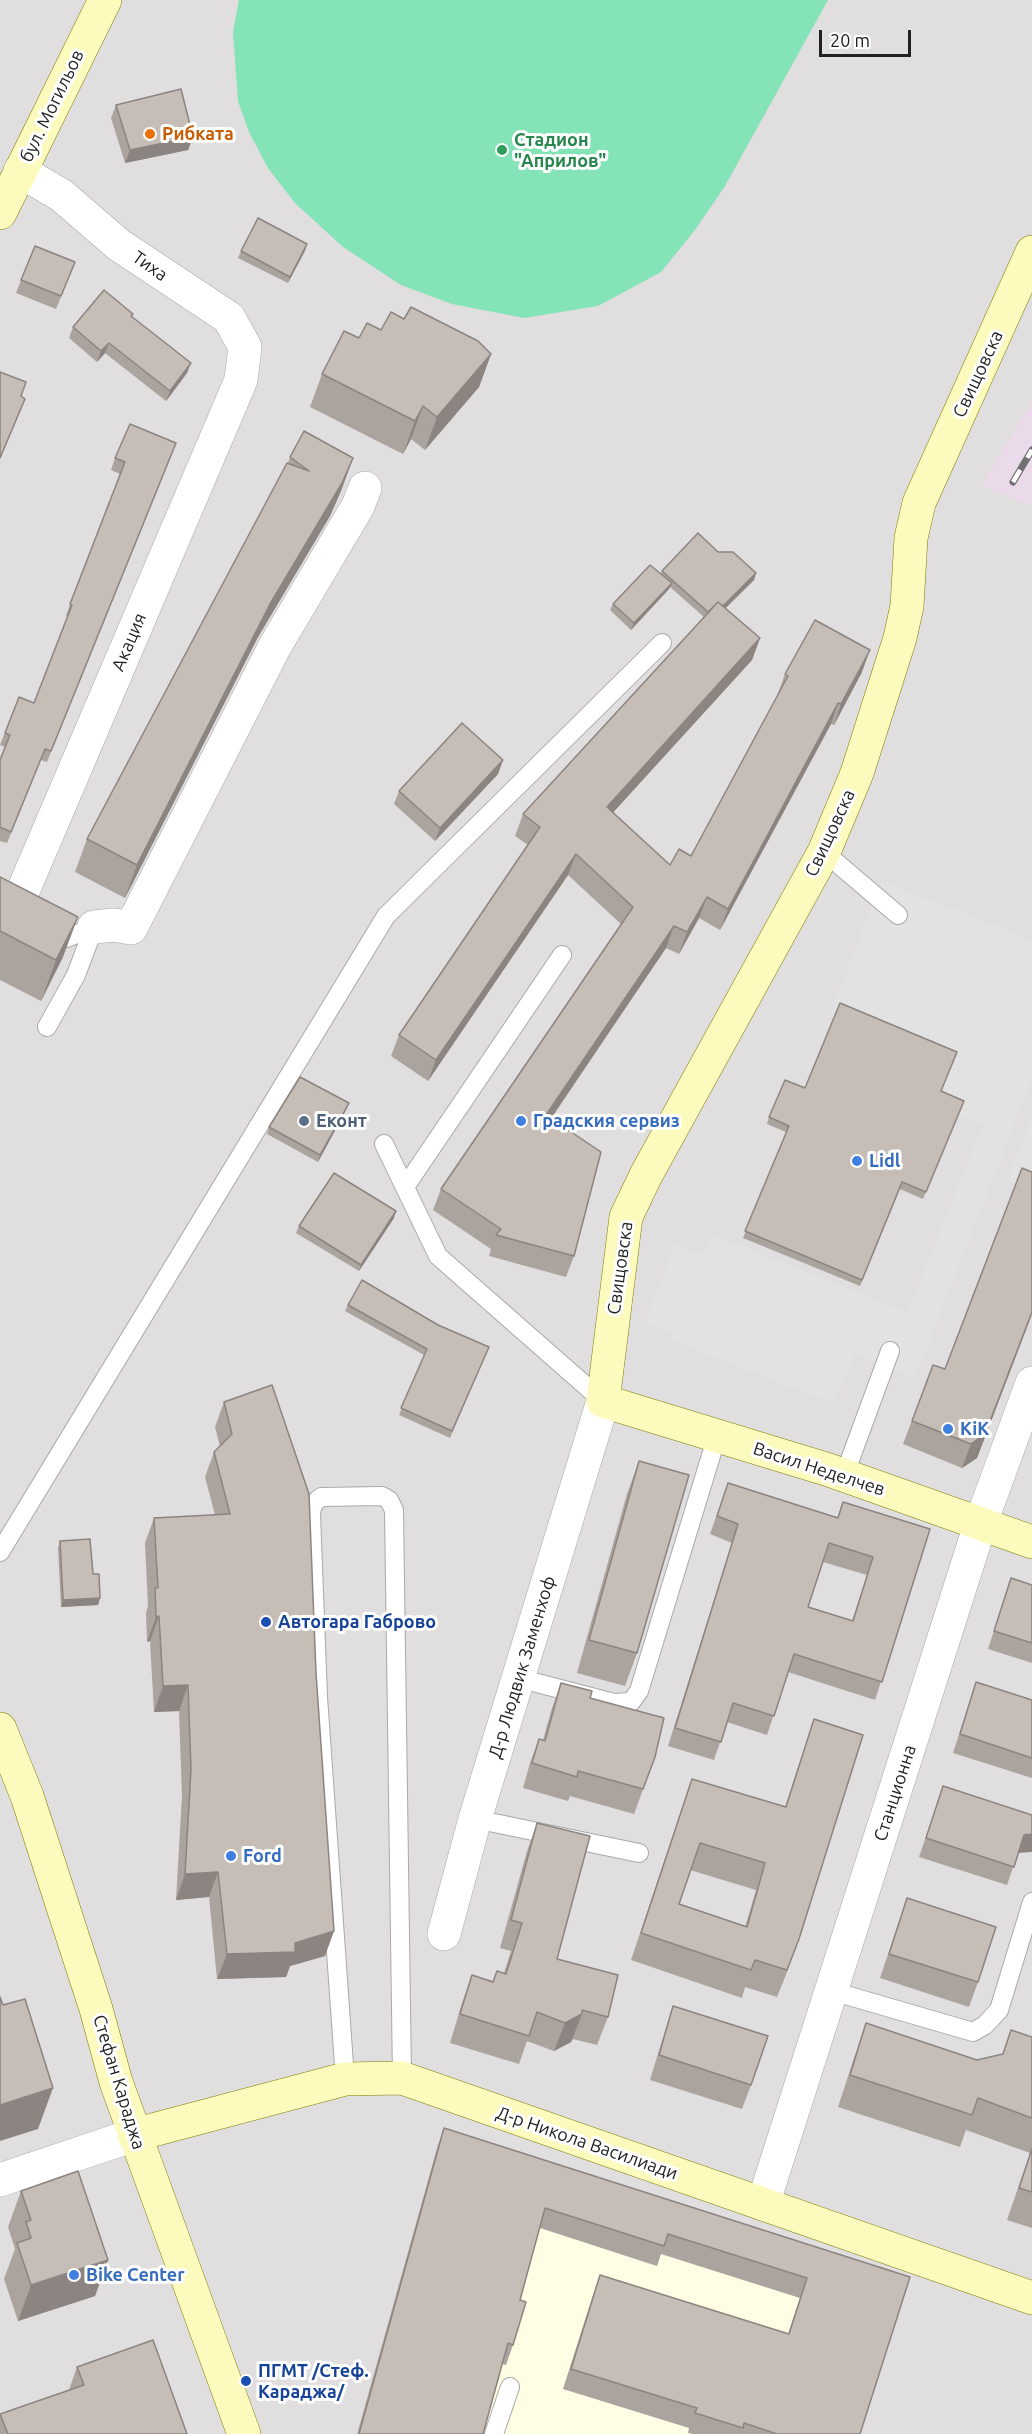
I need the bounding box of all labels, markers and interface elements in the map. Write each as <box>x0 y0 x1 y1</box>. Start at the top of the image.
scale bar <box>822 18 914 56</box>
text: 20 m <box>830 30 870 50</box>
street label: бул. Могильов <box>15 46 89 166</box>
place label: Рибката <box>162 123 234 145</box>
marker: Рибката <box>143 127 157 141</box>
place label: Стадион "Априлов" <box>514 129 606 172</box>
marker: Стадион "Априлов" <box>495 143 509 157</box>
street label: Тиха <box>128 246 172 286</box>
street label: Свищовска <box>948 327 1008 421</box>
street label: Акация <box>107 610 151 674</box>
street label: Свищовска <box>800 786 860 880</box>
place label: Еконт <box>316 1110 367 1132</box>
place label: Градския сервиз <box>533 1110 680 1132</box>
marker: Еконт <box>297 1114 311 1128</box>
marker: Градския сервиз <box>514 1114 528 1128</box>
place label: Lidl <box>869 1150 900 1172</box>
marker: Lidl <box>850 1154 864 1168</box>
street label: Свищовска <box>603 1220 637 1316</box>
place label: KiK <box>960 1418 989 1440</box>
marker: KiK <box>941 1422 955 1436</box>
street label: Васил Неделчев <box>750 1438 888 1500</box>
street label: Д-р Людвик Заменхоф <box>484 1573 560 1761</box>
place label: Автогара Габрово <box>278 1611 436 1633</box>
marker: Автогара Габрово <box>259 1615 273 1629</box>
street label: Станционна <box>869 1742 921 1844</box>
place label: Ford <box>243 1845 282 1867</box>
marker: Ford <box>224 1849 238 1863</box>
street label: Стефан Караджа <box>88 2012 150 2152</box>
street label: Д-р Никола Василиади <box>494 2102 680 2184</box>
place label: Bike Center <box>86 2264 185 2286</box>
marker: Bike Center <box>67 2268 81 2282</box>
place label: ПГМТ /Стеф. Караджа/ <box>258 2360 369 2402</box>
marker: ПГМТ /Стеф. Караджа/ <box>239 2374 253 2388</box>

